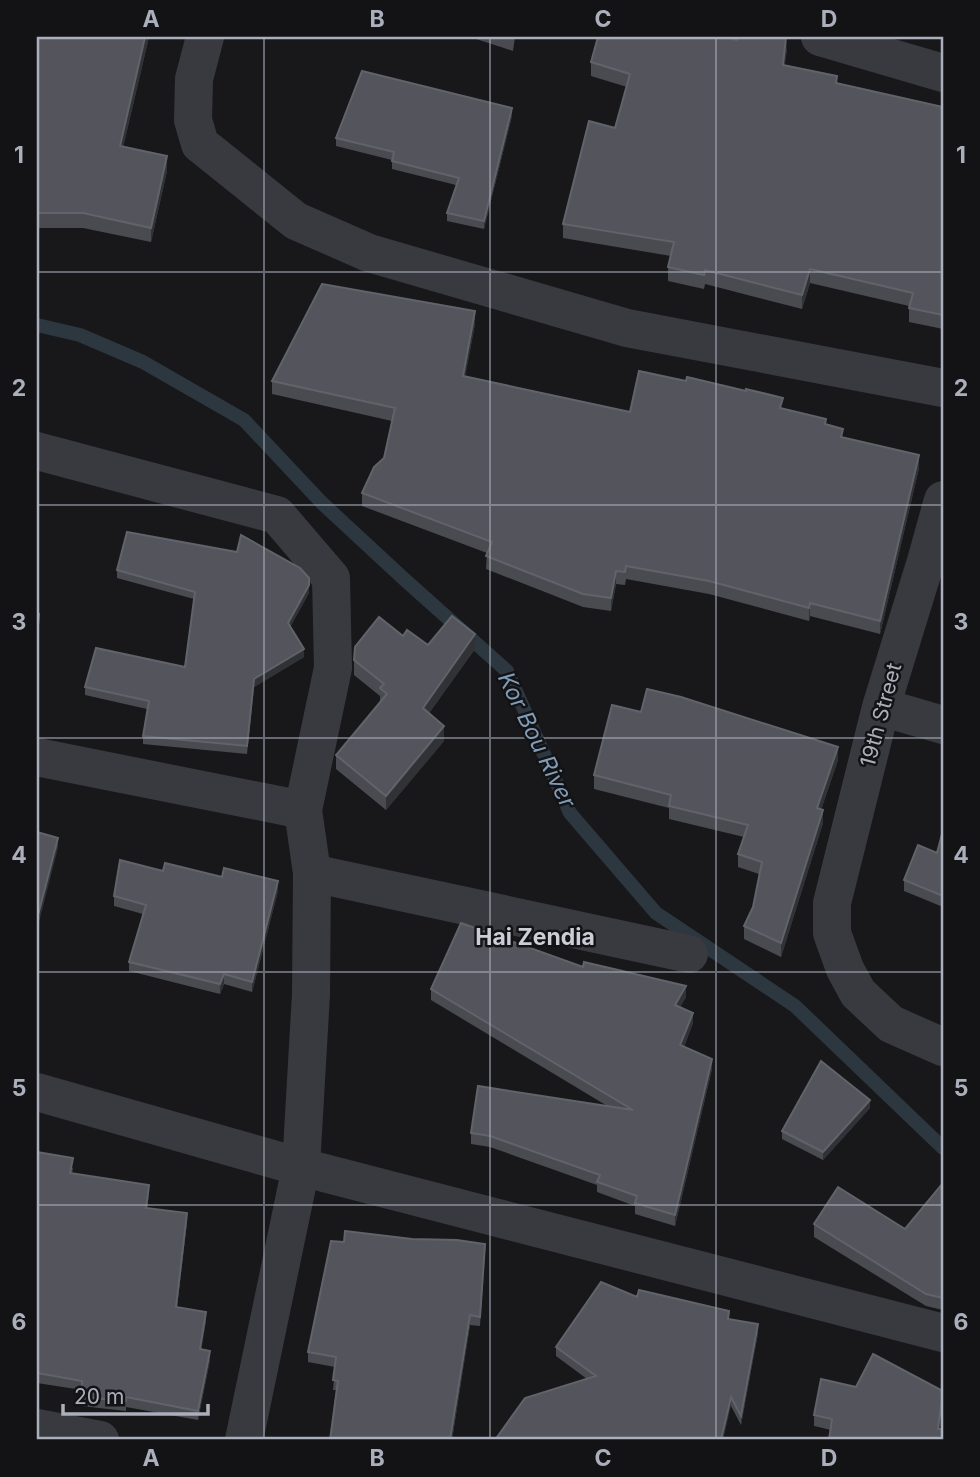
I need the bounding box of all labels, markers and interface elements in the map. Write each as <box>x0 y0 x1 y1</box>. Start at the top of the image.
text: A <box>142 5 160 33</box>
text: B <box>369 5 385 33</box>
text: C <box>594 5 612 33</box>
text: D <box>821 5 837 33</box>
text: 1 <box>14 141 24 169</box>
text: 1 <box>956 141 966 169</box>
text: 2 <box>12 374 26 402</box>
text: 2 <box>954 374 968 402</box>
text: 3 <box>12 608 26 636</box>
text: 3 <box>954 608 968 636</box>
street label: 19th Street <box>855 660 906 769</box>
water label: Kor Bou River <box>492 668 582 813</box>
text: 4 <box>11 841 27 869</box>
text: 4 <box>953 841 969 869</box>
district label: Hai Zendia <box>475 923 595 951</box>
text: 5 <box>12 1074 26 1102</box>
text: 5 <box>954 1074 968 1102</box>
text: 6 <box>12 1308 26 1336</box>
text: 6 <box>954 1308 968 1336</box>
scale bar <box>63 1372 208 1416</box>
text: 20 m <box>74 1384 124 1409</box>
text: A <box>142 1444 160 1472</box>
text: B <box>369 1444 385 1472</box>
text: C <box>594 1444 612 1472</box>
text: D <box>821 1444 837 1472</box>

